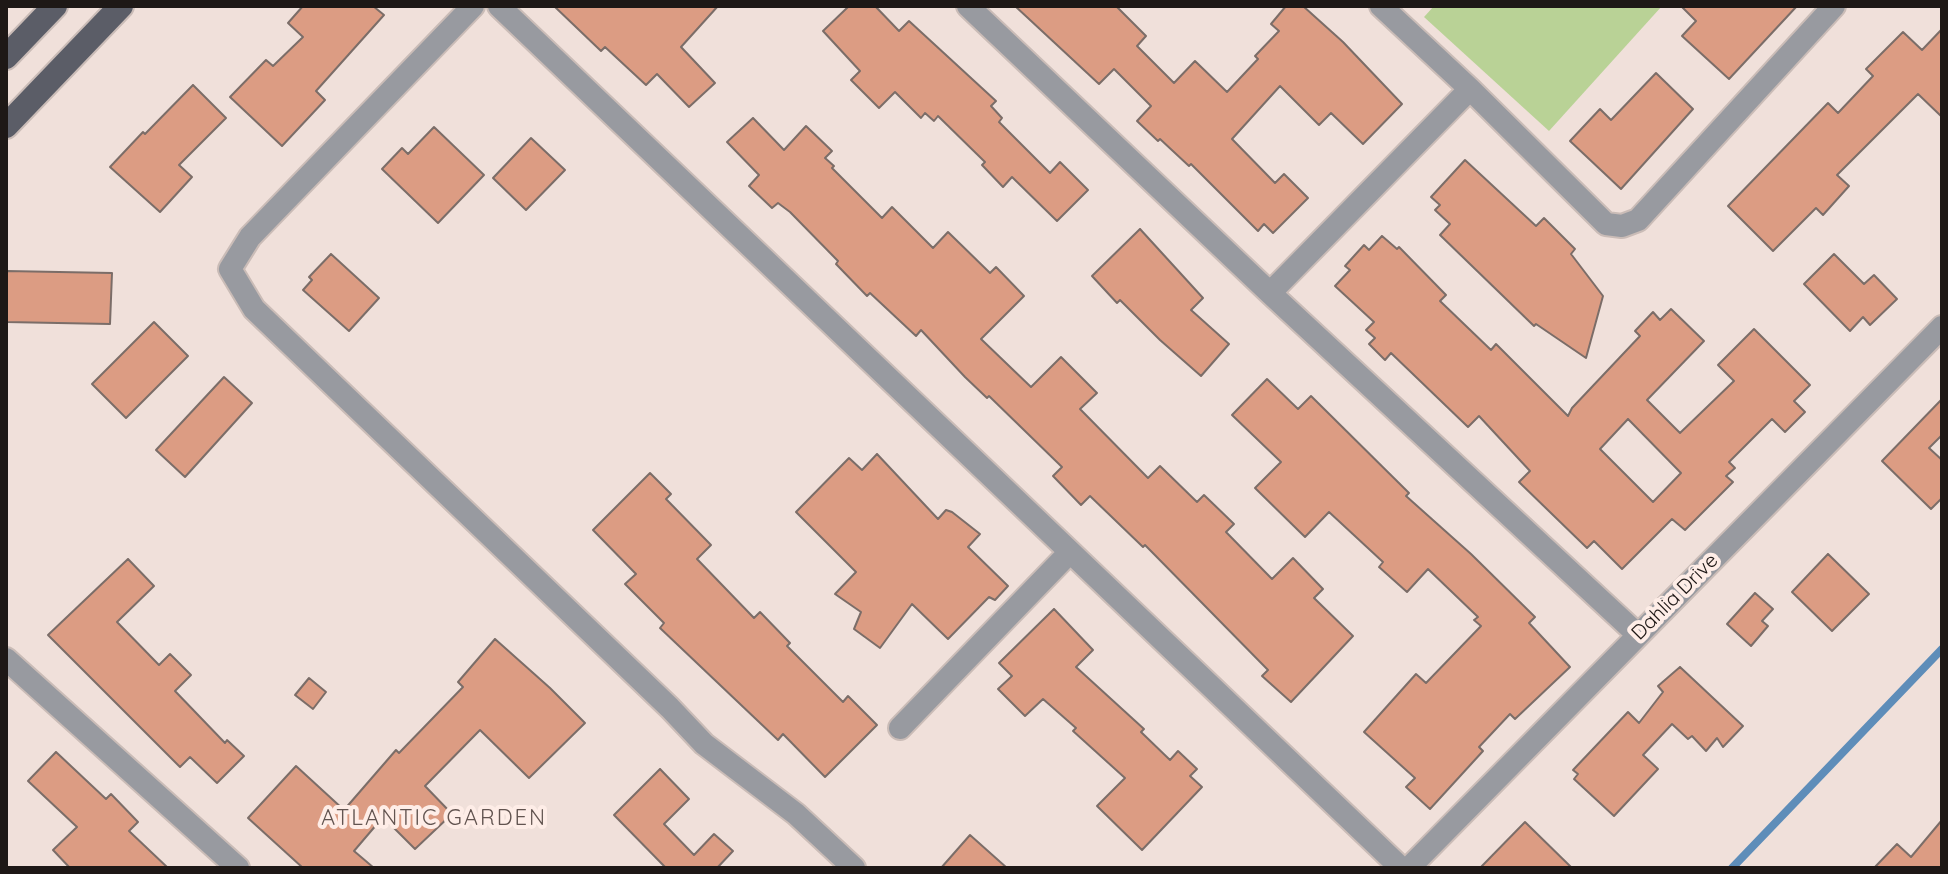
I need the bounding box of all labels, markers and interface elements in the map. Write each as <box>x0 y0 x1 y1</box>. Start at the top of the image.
street label: Dahlia Drive <box>1627 549 1723 645</box>
district label: ATLANTIC GARDEN <box>321 805 547 831</box>

